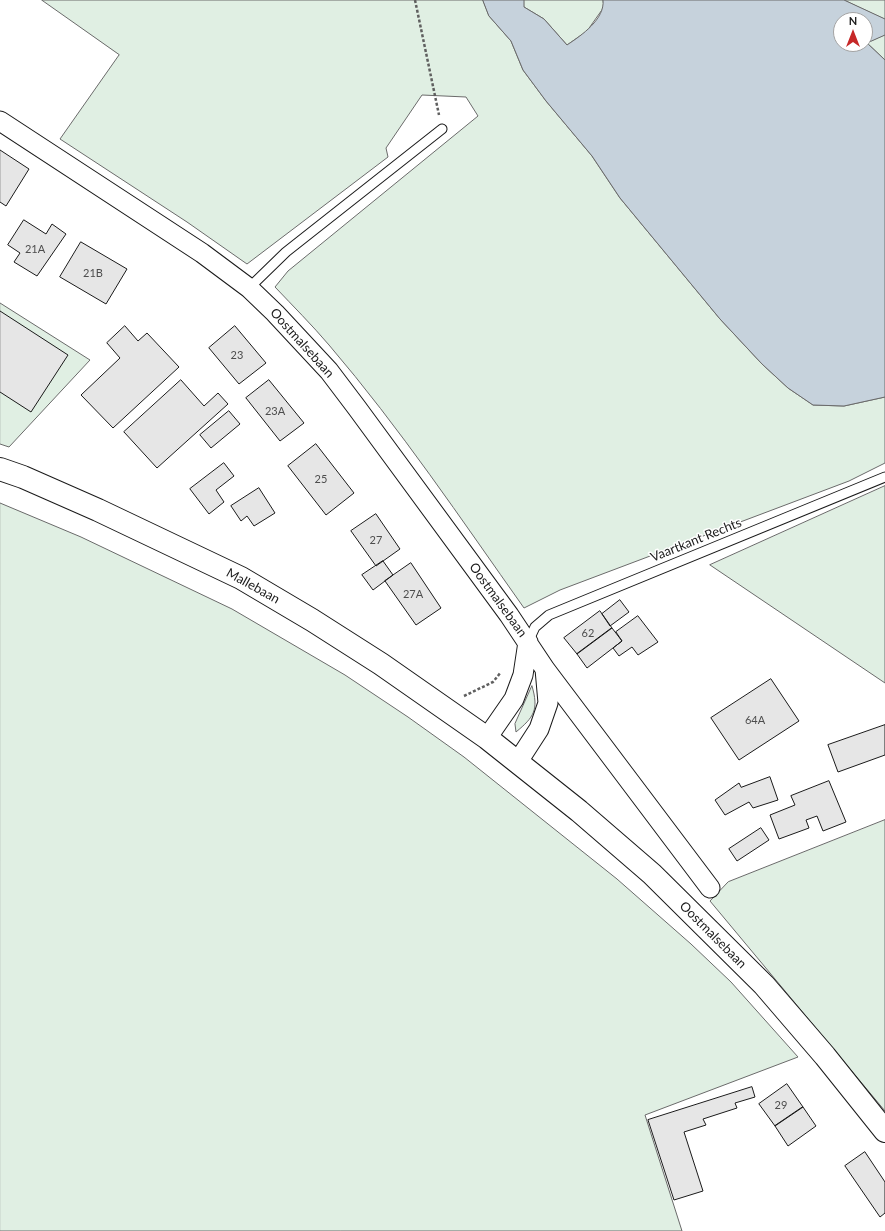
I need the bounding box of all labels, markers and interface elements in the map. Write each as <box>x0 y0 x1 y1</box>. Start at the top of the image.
north arrow <box>833 12 873 52</box>
text: N <box>849 14 857 27</box>
house number: 21A <box>25 242 45 256</box>
house number: 21B <box>83 266 103 280</box>
street label: Oostmalsebaan <box>267 305 337 381</box>
house number: 23 <box>231 348 243 362</box>
house number: 23A <box>265 404 285 418</box>
house number: 25 <box>315 472 327 486</box>
street label: Vaartkant Rechts <box>648 515 744 565</box>
house number: 27 <box>370 533 382 547</box>
street label: Oostmalsebaan <box>466 560 530 640</box>
street label: Mallebaan <box>224 565 282 607</box>
house number: 27A <box>403 587 423 601</box>
house number: 62 <box>582 626 594 640</box>
house number: 64A <box>745 713 765 727</box>
street label: Oostmalsebaan <box>676 898 750 972</box>
house number: 29 <box>775 1098 787 1112</box>

